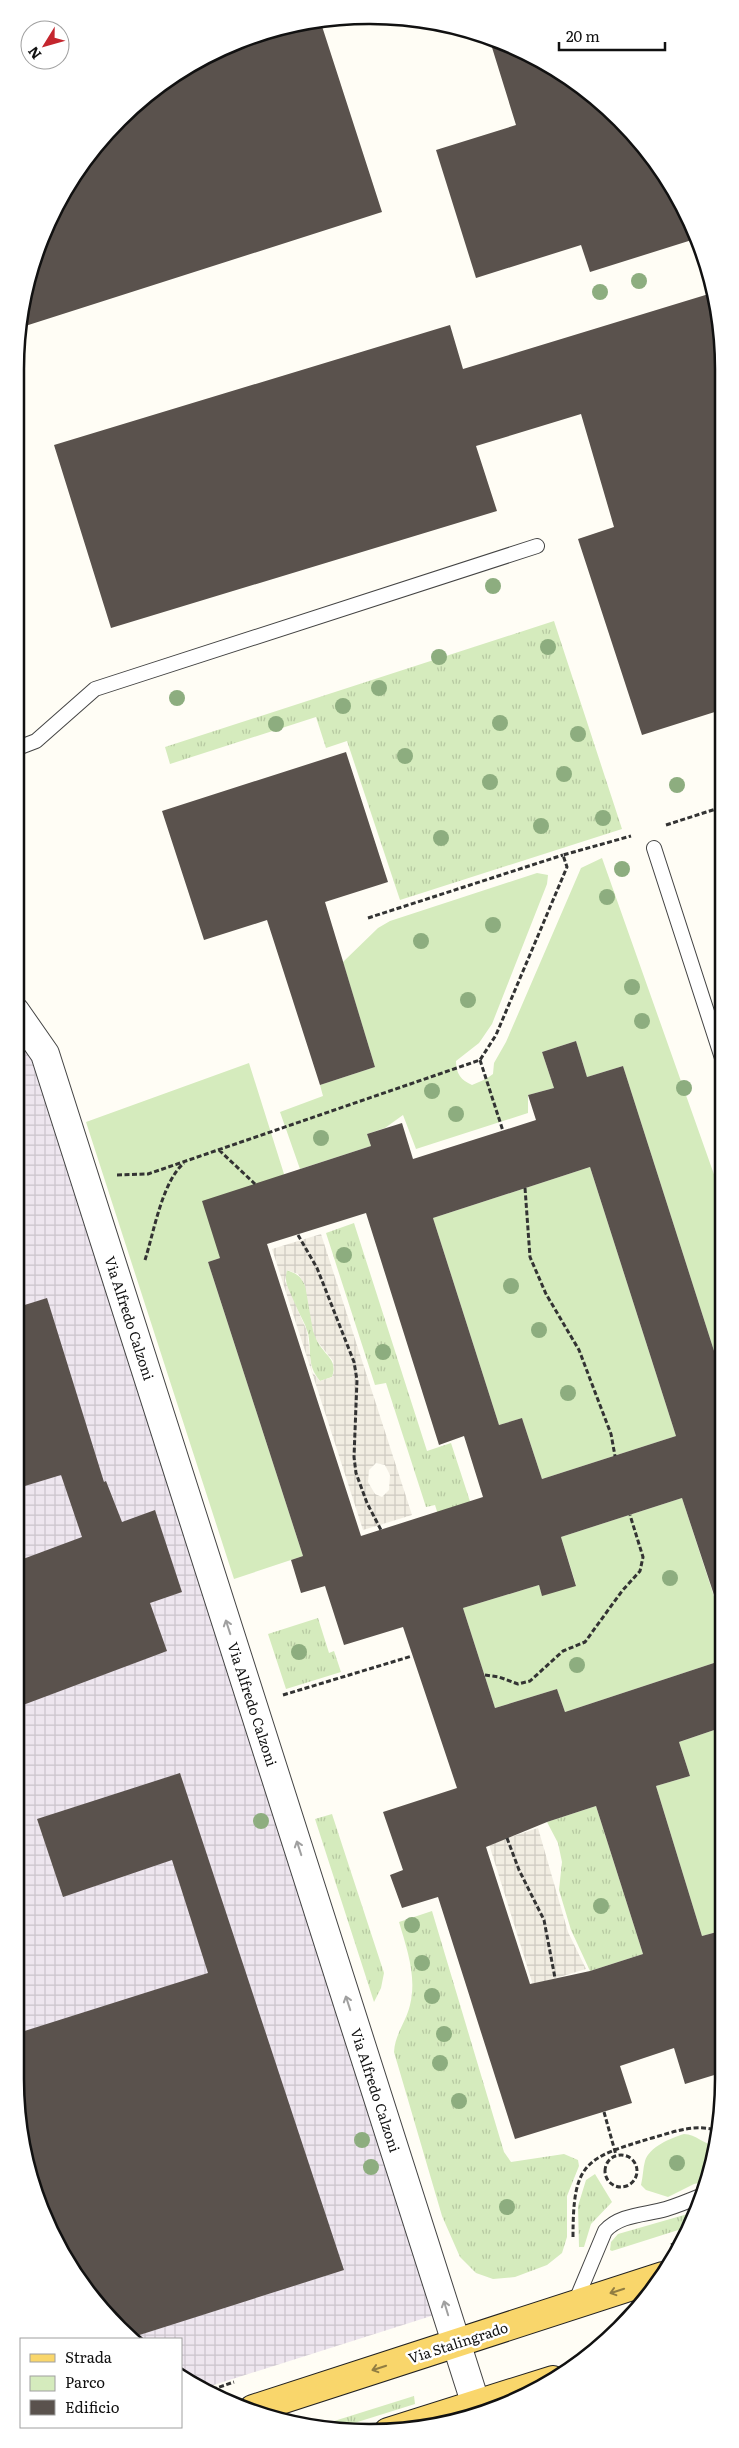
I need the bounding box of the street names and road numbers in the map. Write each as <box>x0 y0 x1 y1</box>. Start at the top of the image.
street label: Via Alfredo Calzoni <box>100 1253 160 1383</box>
street label: Via Alfredo Calzoni <box>223 1639 283 1769</box>
street label: Via Alfredo Calzoni <box>346 2025 406 2155</box>
street label: Via Stalingrado <box>406 2316 510 2368</box>

